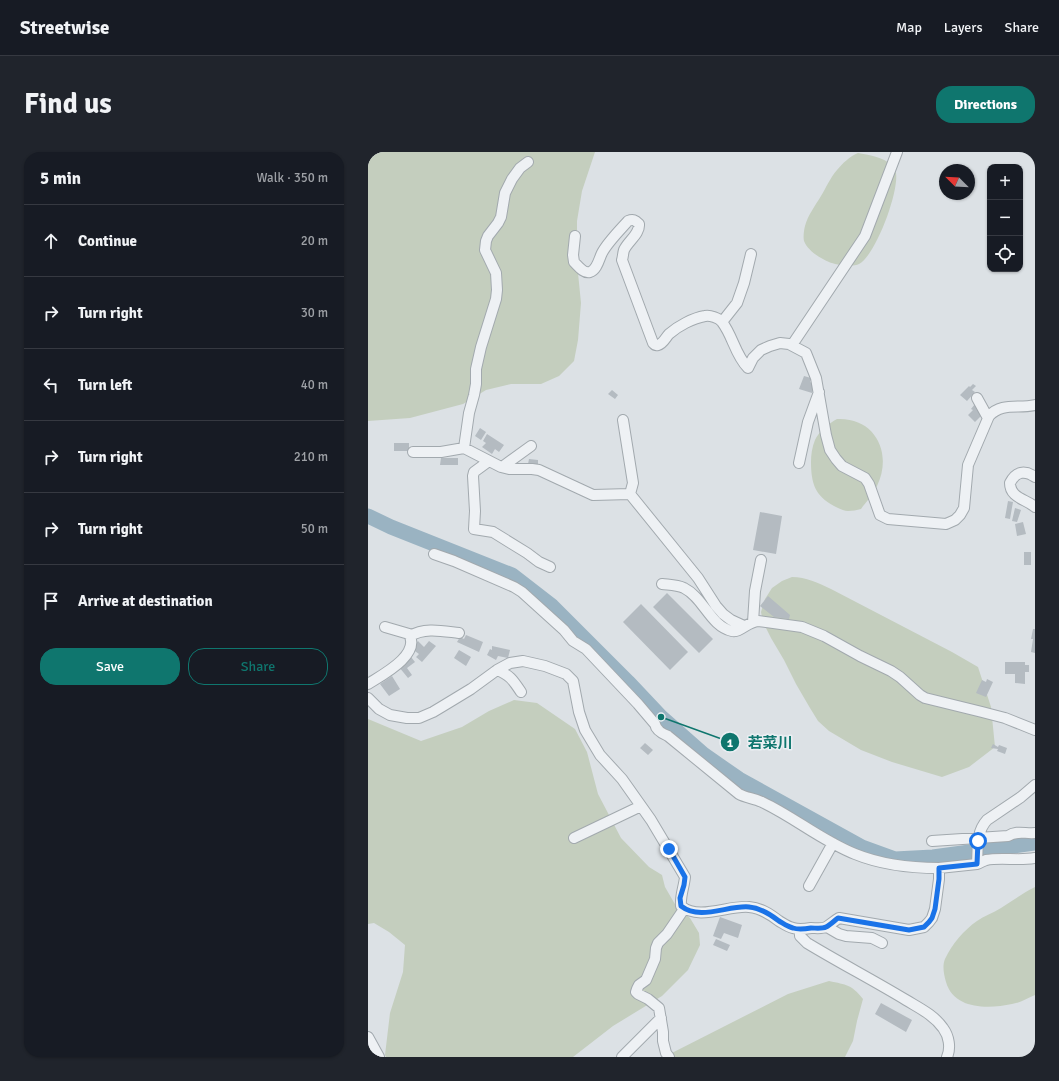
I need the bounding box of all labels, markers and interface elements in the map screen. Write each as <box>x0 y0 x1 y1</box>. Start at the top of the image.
text: Streetwise <box>20 16 110 40</box>
text: Map <box>896 19 922 36</box>
text: Layers <box>944 19 983 36</box>
text: Share <box>1005 19 1039 36</box>
button: Directions <box>936 86 1035 123</box>
text: Find us <box>24 87 112 121</box>
north arrow <box>939 164 975 200</box>
map controls <box>987 164 1023 272</box>
button: + <box>987 164 1023 200</box>
text: 5 min <box>40 168 81 189</box>
text: Walk · 350 m <box>257 170 328 186</box>
button: − <box>987 200 1023 236</box>
icon: ahead <box>40 230 62 252</box>
text: Continue <box>78 232 137 250</box>
text: 20 m <box>301 233 328 249</box>
button: locate <box>987 236 1023 272</box>
icon: right <box>40 302 62 324</box>
text: Turn right <box>78 304 143 322</box>
text: 30 m <box>301 305 328 321</box>
icon: left <box>40 374 62 396</box>
text: Turn left <box>78 376 132 394</box>
text: 40 m <box>301 377 328 393</box>
icon: right <box>40 446 62 468</box>
text: Turn right <box>78 448 143 466</box>
text: 210 m <box>294 449 328 465</box>
icon: right <box>40 518 62 540</box>
text: Turn right <box>78 520 143 538</box>
text: 50 m <box>301 521 328 537</box>
icon: arrive <box>40 590 62 612</box>
text: Arrive at destination <box>78 592 213 610</box>
button: Save <box>40 648 180 685</box>
button: Share <box>188 648 328 685</box>
callout: 若菜川 <box>720 729 801 756</box>
text: 若菜川 <box>747 734 793 752</box>
text: 1 <box>727 736 734 751</box>
route start <box>969 832 987 850</box>
route end <box>660 840 678 858</box>

